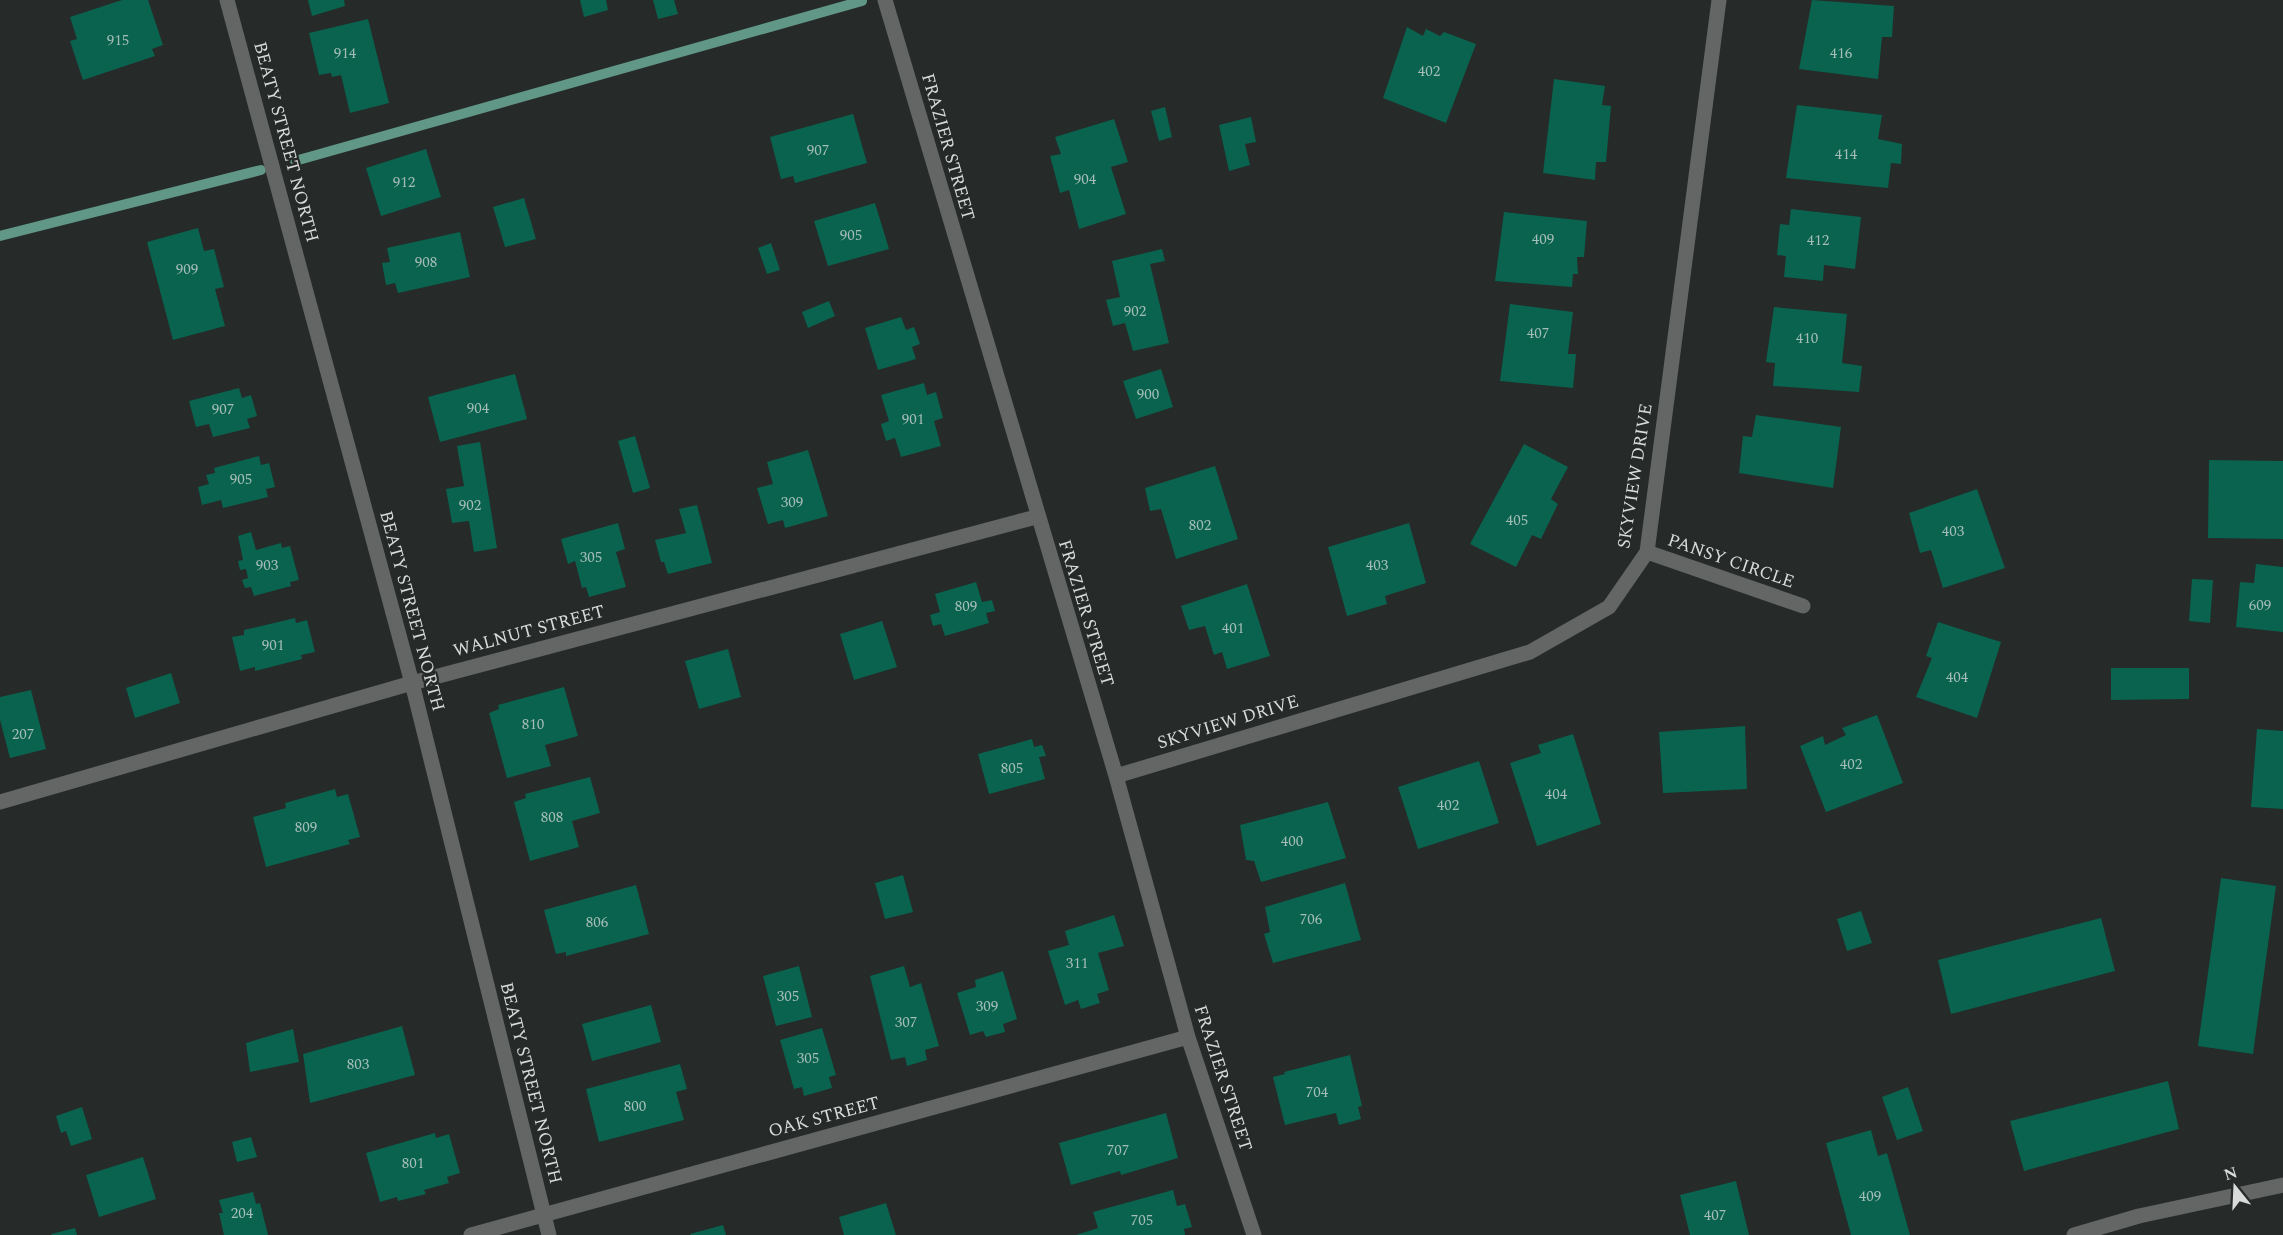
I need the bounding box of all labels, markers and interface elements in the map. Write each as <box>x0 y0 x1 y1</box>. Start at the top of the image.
house number: 915 <box>107 29 129 52</box>
street label: BEATY STREET NORTH <box>246 38 326 246</box>
house number: 914 <box>334 42 357 65</box>
house number: 416 <box>1830 42 1853 65</box>
house number: 402 <box>1418 60 1440 83</box>
street label: FRAZIER STREET <box>914 70 982 224</box>
house number: 907 <box>807 139 829 162</box>
house number: 414 <box>1835 143 1858 166</box>
house number: 904 <box>1074 168 1097 191</box>
house number: 912 <box>393 171 415 194</box>
house number: 905 <box>840 224 862 247</box>
house number: 409 <box>1532 228 1554 251</box>
house number: 412 <box>1807 229 1829 252</box>
house number: 908 <box>415 251 437 274</box>
house number: 909 <box>176 258 198 281</box>
house number: 902 <box>1124 300 1146 323</box>
house number: 407 <box>1527 322 1549 345</box>
house number: 410 <box>1796 327 1818 350</box>
house number: 900 <box>1137 383 1159 406</box>
house number: 904 <box>467 397 490 420</box>
house number: 907 <box>212 398 234 421</box>
street label: SKYVIEW DRIVE <box>1610 402 1660 550</box>
house number: 901 <box>902 408 924 431</box>
house number: 905 <box>230 468 252 491</box>
house number: 309 <box>781 491 803 514</box>
house number: 902 <box>459 494 481 517</box>
street label: BEATY STREET NORTH <box>372 507 452 715</box>
house number: 405 <box>1506 509 1528 532</box>
house number: 802 <box>1189 514 1211 537</box>
house number: 403 <box>1942 520 1965 543</box>
street label: PANSY CIRCLE <box>1664 527 1798 595</box>
street label: FRAZIER STREET <box>1051 536 1121 690</box>
house number: 305 <box>580 546 602 569</box>
house number: 903 <box>256 554 279 577</box>
house number: 403 <box>1366 554 1389 577</box>
house number: 609 <box>2249 594 2271 617</box>
house number: 809 <box>955 595 977 618</box>
street label: WALNUT STREET <box>450 598 608 664</box>
house number: 401 <box>1222 617 1244 640</box>
house number: 901 <box>262 634 284 657</box>
house number: 404 <box>1946 666 1969 689</box>
street label: SKYVIEW DRIVE <box>1154 688 1302 756</box>
house number: 810 <box>522 713 544 736</box>
house number: 207 <box>12 723 34 746</box>
house number: 402 <box>1840 753 1862 776</box>
house number: 805 <box>1001 757 1023 780</box>
house number: 404 <box>1545 783 1568 806</box>
house number: 402 <box>1437 794 1459 817</box>
house number: 808 <box>541 806 563 829</box>
house number: 809 <box>295 816 317 839</box>
house number: 400 <box>1281 830 1303 853</box>
house number: 706 <box>1300 908 1323 931</box>
house number: 806 <box>586 911 609 934</box>
house number: 311 <box>1066 952 1088 975</box>
street label: BEATY STREET NORTH <box>493 979 569 1187</box>
house number: 305 <box>777 985 799 1008</box>
house number: 309 <box>976 995 998 1018</box>
street label: FRAZIER STREET <box>1187 1001 1259 1155</box>
house number: 307 <box>895 1011 917 1034</box>
house number: 305 <box>797 1047 819 1070</box>
house number: 803 <box>347 1053 370 1076</box>
house number: 704 <box>1306 1081 1329 1104</box>
street label: OAK STREET <box>765 1089 883 1145</box>
house number: 800 <box>624 1095 646 1118</box>
house number: 707 <box>1107 1139 1129 1162</box>
house number: 801 <box>402 1152 424 1175</box>
north arrow <box>2205 1157 2265 1217</box>
text: N <box>2221 1160 2241 1187</box>
house number: 409 <box>1859 1185 1881 1208</box>
house number: 204 <box>231 1202 254 1225</box>
house number: 407 <box>1704 1204 1726 1227</box>
house number: 705 <box>1131 1209 1153 1232</box>

